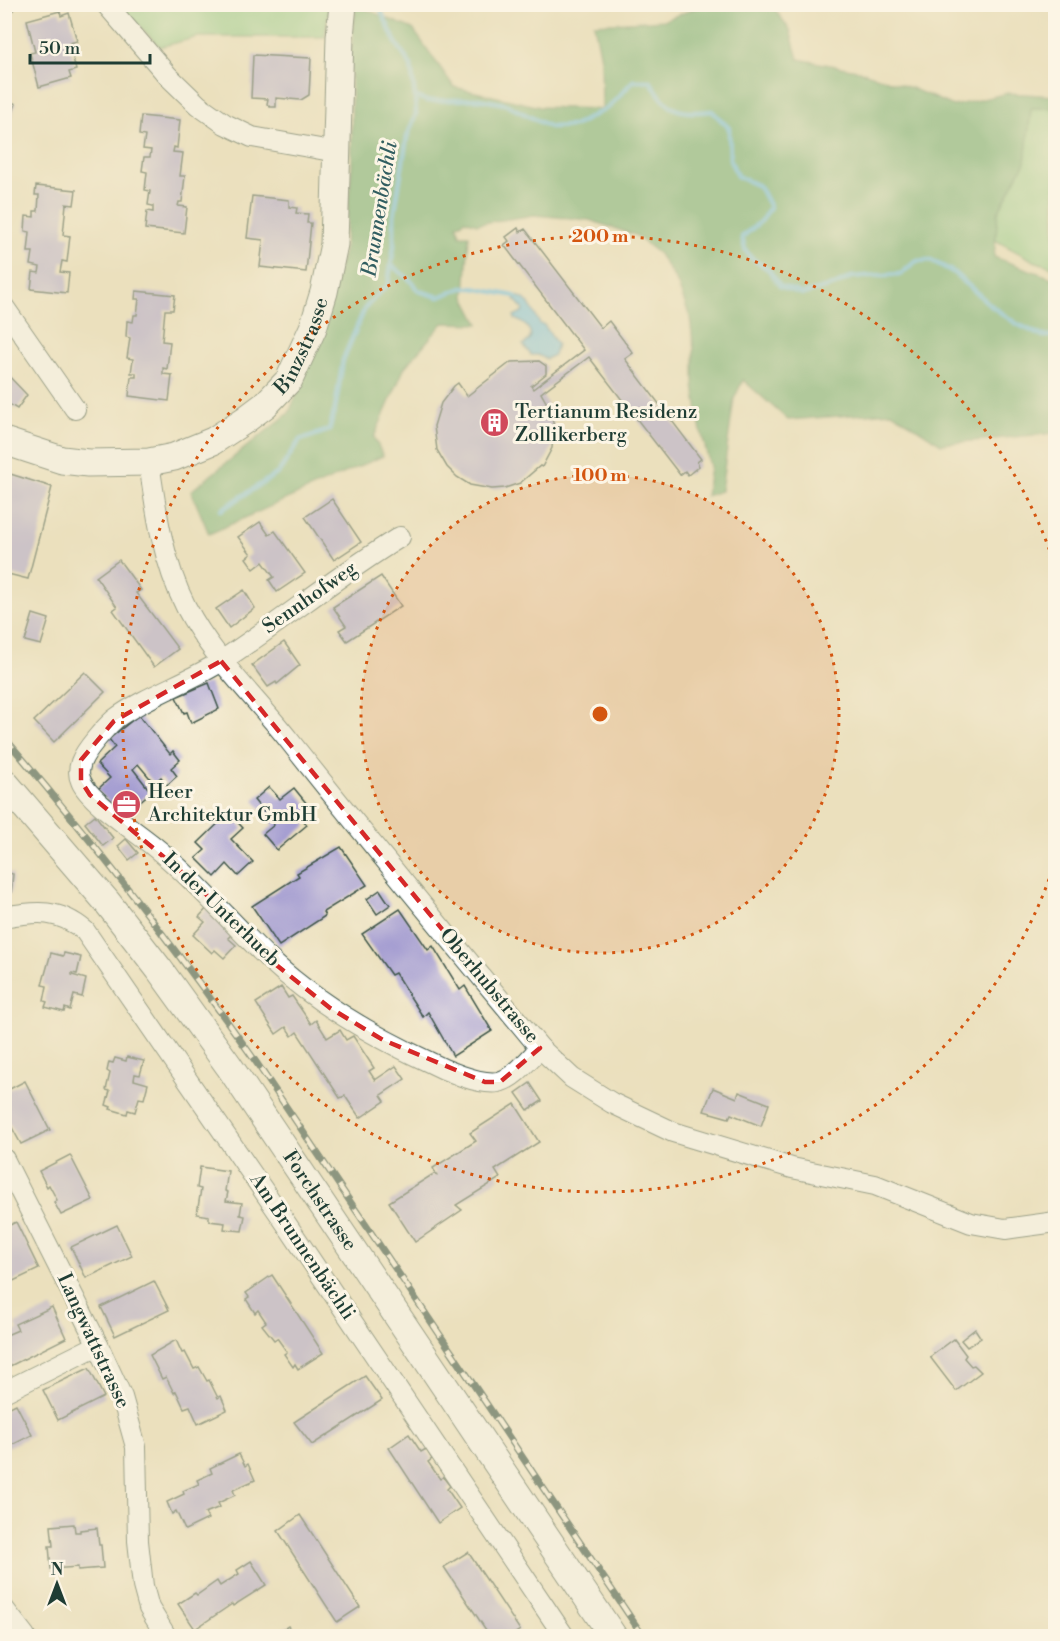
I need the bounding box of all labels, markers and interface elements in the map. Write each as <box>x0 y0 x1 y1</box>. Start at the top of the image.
scale bar <box>30 27 150 65</box>
text: 50 m <box>39 37 81 60</box>
water label: Brunnenbächli <box>356 139 404 280</box>
text: 200 m <box>572 225 629 248</box>
street label: Binzstrasse <box>268 295 334 401</box>
place label: Tertianum Residenz Zollikerberg <box>515 400 697 448</box>
building icon: Tertianum Residenz Zollikerberg <box>478 407 510 439</box>
text: 100 m <box>573 464 627 487</box>
street label: Sennhofweg <box>258 556 363 640</box>
centre of rings <box>590 704 610 724</box>
place label: Heer Architektur GmbH <box>147 780 317 828</box>
office icon: Heer Architektur GmbH <box>111 788 143 820</box>
street label: In der Unterhueb <box>157 847 285 973</box>
street label: Oberhubstrasse <box>434 923 544 1049</box>
street label: Forchstrasse <box>277 1146 362 1256</box>
street label: Am Brunnenbächli <box>243 1168 361 1326</box>
street label: Langwattstrasse <box>51 1270 135 1412</box>
north arrow <box>27 1554 87 1614</box>
text: N <box>51 1560 64 1580</box>

